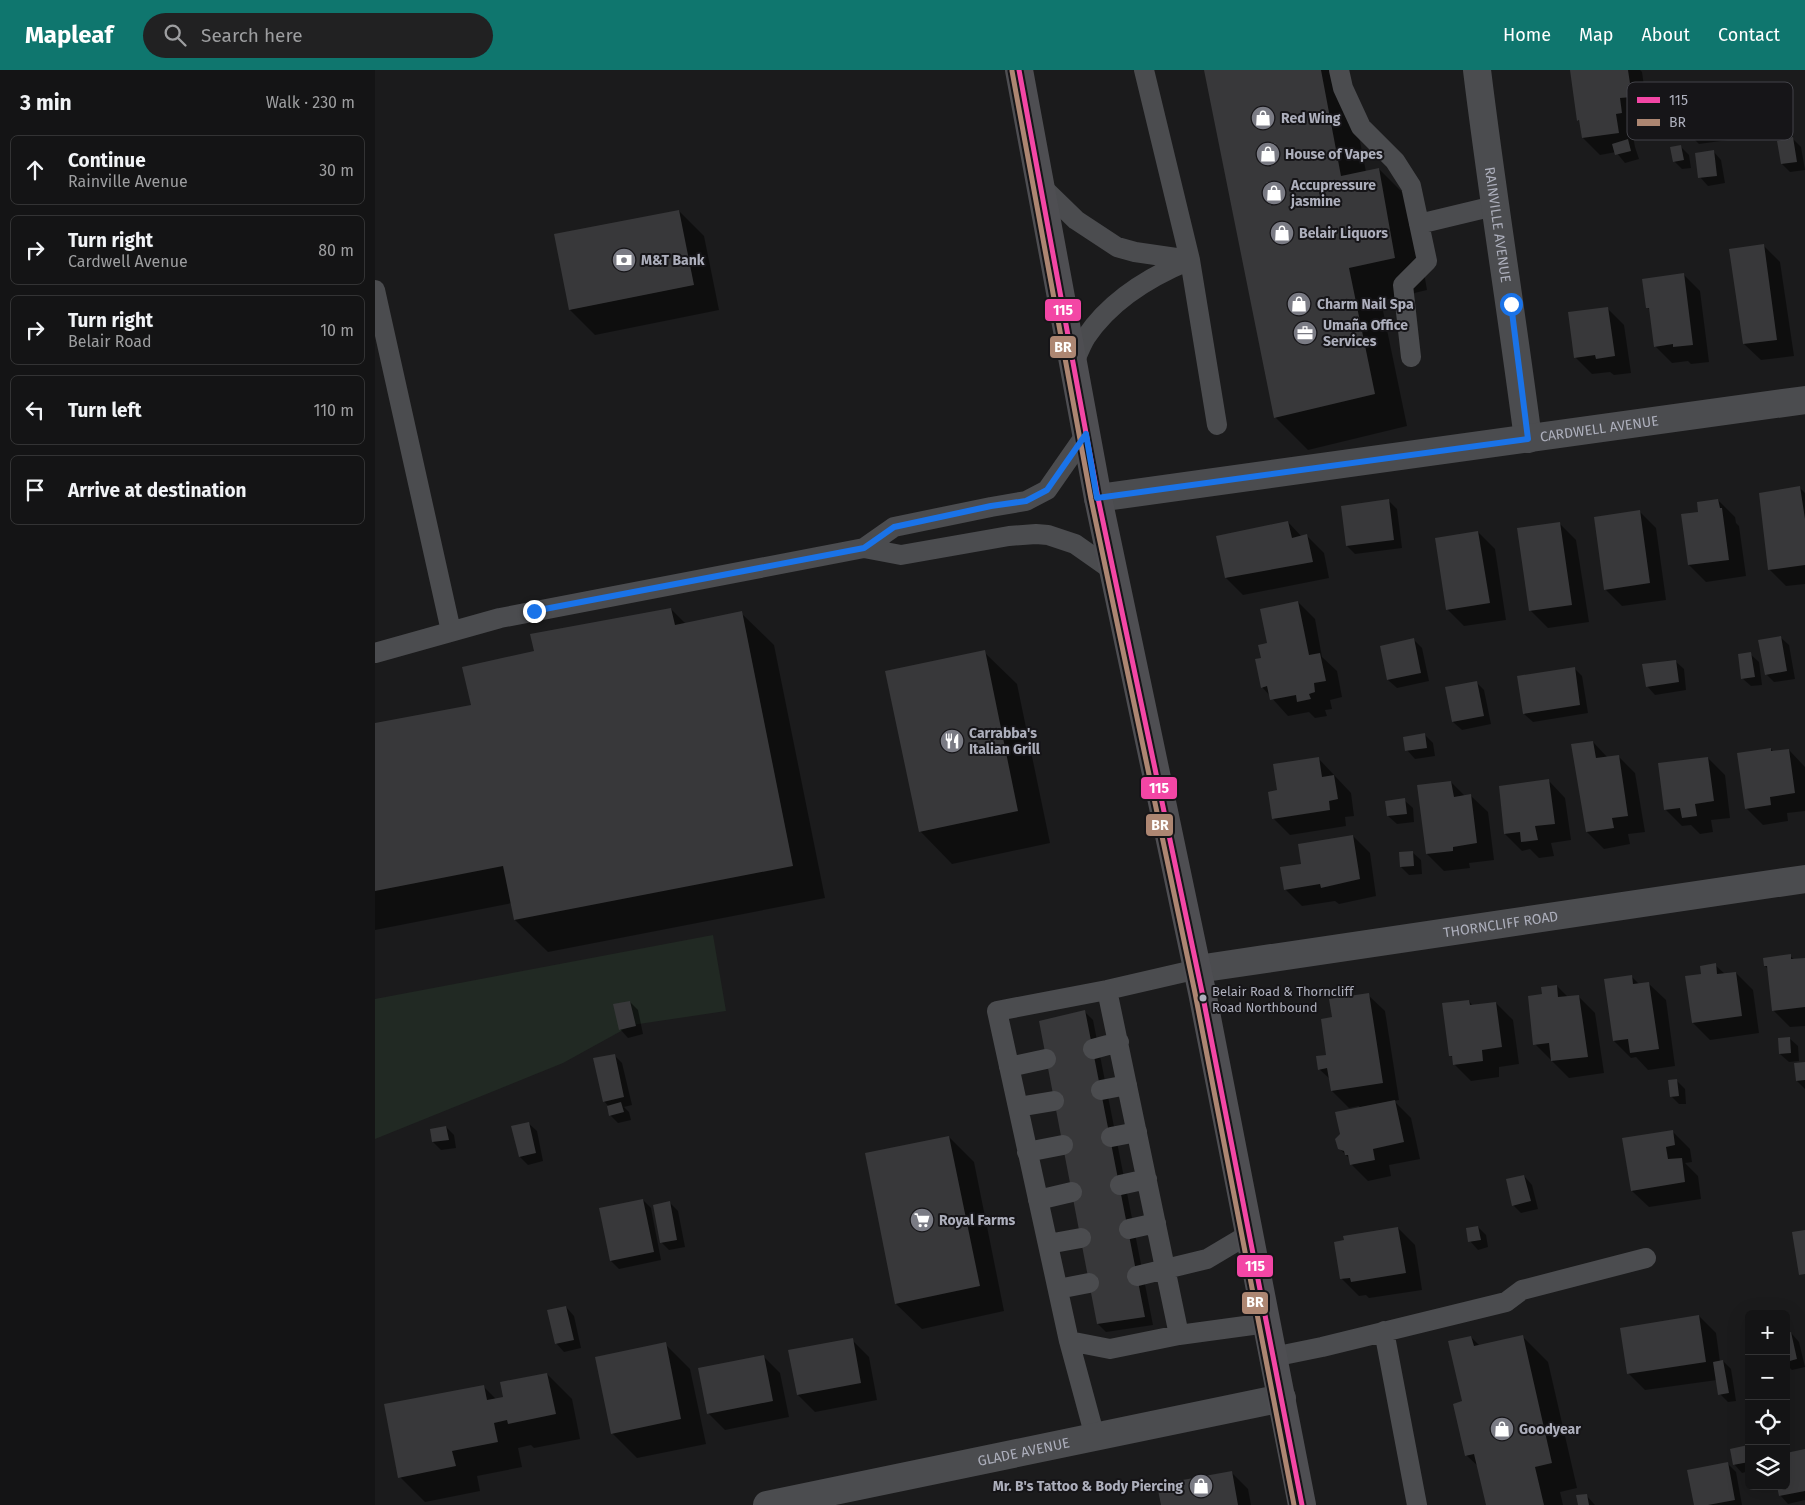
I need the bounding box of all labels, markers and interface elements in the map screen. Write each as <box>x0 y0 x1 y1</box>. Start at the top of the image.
search box <box>143 13 493 58</box>
text: Mapleaf <box>25 21 113 49</box>
icon: search <box>161 21 189 49</box>
text: Search here <box>201 24 303 47</box>
text: Home <box>1503 24 1551 46</box>
text: Map <box>1579 24 1613 46</box>
text: About <box>1641 24 1690 46</box>
text: Contact <box>1718 24 1780 46</box>
legend <box>1627 82 1793 140</box>
text: 3 min <box>20 90 72 116</box>
text: 115 <box>1669 92 1688 109</box>
text: Walk · 230 m <box>266 93 355 112</box>
shop icon: Red Wing <box>1250 105 1276 131</box>
place label: Red Wing <box>1281 110 1341 127</box>
text: BR <box>1669 114 1687 131</box>
shop icon: House of Vapes <box>1255 141 1281 167</box>
place label: House of Vapes <box>1285 146 1383 163</box>
text: Continue <box>68 149 146 172</box>
icon: ahead <box>21 156 49 184</box>
text: 30 m <box>319 161 354 180</box>
street label: RAINVILLE AVENUE <box>1481 166 1514 284</box>
text: Rainville Avenue <box>68 172 188 191</box>
place label: Accupressure jasmine <box>1290 177 1376 210</box>
shop icon: Accupressure jasmine <box>1261 180 1287 206</box>
shop icon: Belair Liquors <box>1269 220 1295 246</box>
place label: Belair Liquors <box>1299 225 1388 242</box>
text: Turn right <box>68 229 153 252</box>
icon: right <box>21 236 49 264</box>
text: 80 m <box>318 241 354 260</box>
bank icon: M&T Bank <box>611 247 637 273</box>
text: Cardwell Avenue <box>68 252 188 271</box>
place label: M&T Bank <box>641 252 705 269</box>
shop icon: Charm Nail Spa <box>1286 291 1312 317</box>
route start <box>1500 293 1523 316</box>
place label: Charm Nail Spa <box>1317 296 1414 313</box>
line badge: 115 <box>1044 298 1082 322</box>
text: 115 <box>1053 302 1074 319</box>
text: Turn right <box>68 309 153 332</box>
icon: right <box>21 316 49 344</box>
place label: Umaña Office Services <box>1323 317 1408 350</box>
office icon: Umaña Office Services <box>1292 320 1318 346</box>
text: 10 m <box>320 321 354 340</box>
text: Belair Road <box>68 332 152 351</box>
line badge: BR <box>1049 335 1077 359</box>
text: BR <box>1054 339 1072 356</box>
icon: left <box>21 396 49 424</box>
text: Turn left <box>68 399 142 422</box>
text: 110 m <box>313 401 354 420</box>
street label: CARDWELL AVENUE <box>1539 412 1660 446</box>
icon: arrive <box>21 476 49 504</box>
text: Arrive at destination <box>68 479 247 502</box>
route end <box>523 600 546 623</box>
place label: Carrabba's Italian Grill <box>969 725 1041 758</box>
restaurant icon: Carrabba's Italian Grill <box>939 728 965 754</box>
line badge: 115 <box>1140 776 1178 800</box>
text: 115 <box>1149 780 1170 797</box>
line badge: BR <box>1145 813 1174 837</box>
text: BR <box>1151 817 1169 834</box>
street label: THORNCLIFF ROAD <box>1442 908 1559 942</box>
place label: Belair Road & Thorncliff Road Northbound <box>1212 984 1355 1015</box>
marker: Belair Road & Thorncliff Road Northbound <box>1198 993 1208 1003</box>
supermarket icon: Royal Farms <box>909 1207 935 1233</box>
place label: Royal Farms <box>939 1212 1016 1229</box>
line badge: 115 <box>1236 1254 1274 1278</box>
text: 115 <box>1245 1258 1266 1275</box>
line badge: BR <box>1241 1291 1269 1315</box>
text: BR <box>1246 1294 1264 1311</box>
map controls <box>1745 1310 1790 1490</box>
button: + <box>1745 1310 1790 1355</box>
button: − <box>1745 1355 1790 1400</box>
button: locate <box>1745 1400 1790 1445</box>
shop icon: Goodyear <box>1489 1416 1515 1442</box>
place label: Goodyear <box>1519 1421 1581 1438</box>
street label: GLADE AVENUE <box>976 1434 1071 1470</box>
button: layers <box>1745 1445 1790 1490</box>
shop icon: Mr. B's Tattoo & Body Piercing <box>1188 1473 1214 1499</box>
place label: Mr. B's Tattoo & Body Piercing <box>993 1478 1183 1495</box>

